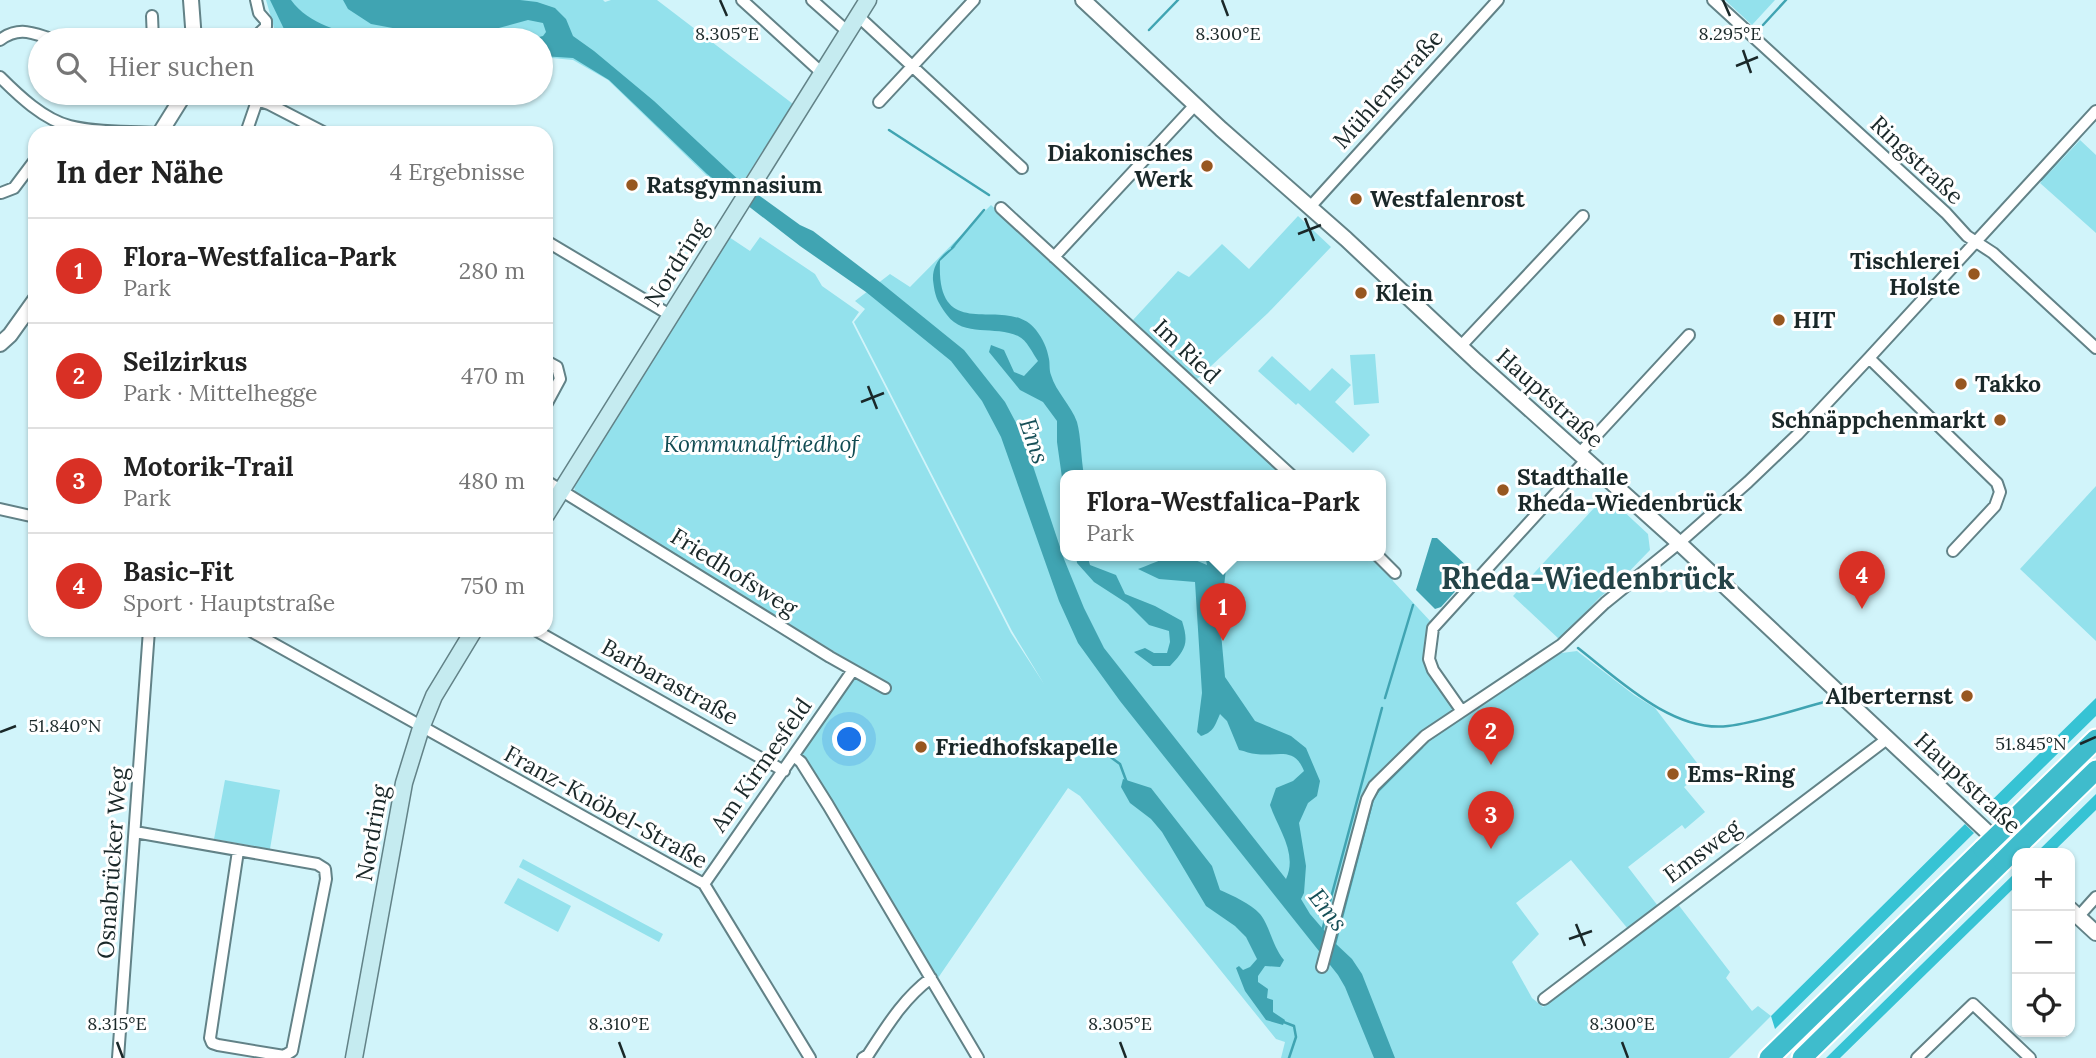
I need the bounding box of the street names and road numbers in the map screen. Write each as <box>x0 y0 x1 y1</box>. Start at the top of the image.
street label: Mühlenstraße <box>1326 23 1449 154</box>
street label: Ringstraße <box>1865 109 1970 210</box>
street label: Nordring <box>637 213 714 312</box>
street label: Im Ried <box>1148 312 1227 389</box>
street label: Hauptstraße <box>1490 342 1610 454</box>
street label: Friedhofsweg <box>666 521 804 623</box>
street label: Barbarastraße <box>597 632 744 731</box>
street label: Am Kirmesfeld <box>703 692 818 838</box>
street label: Hauptstraße <box>1909 726 2028 839</box>
street label: Franz-Knöbel-Straße <box>499 739 713 875</box>
street label: Osnabrücker Weg <box>90 765 133 960</box>
street label: Nordring <box>349 781 394 883</box>
street label: Emsweg <box>1657 812 1747 889</box>

